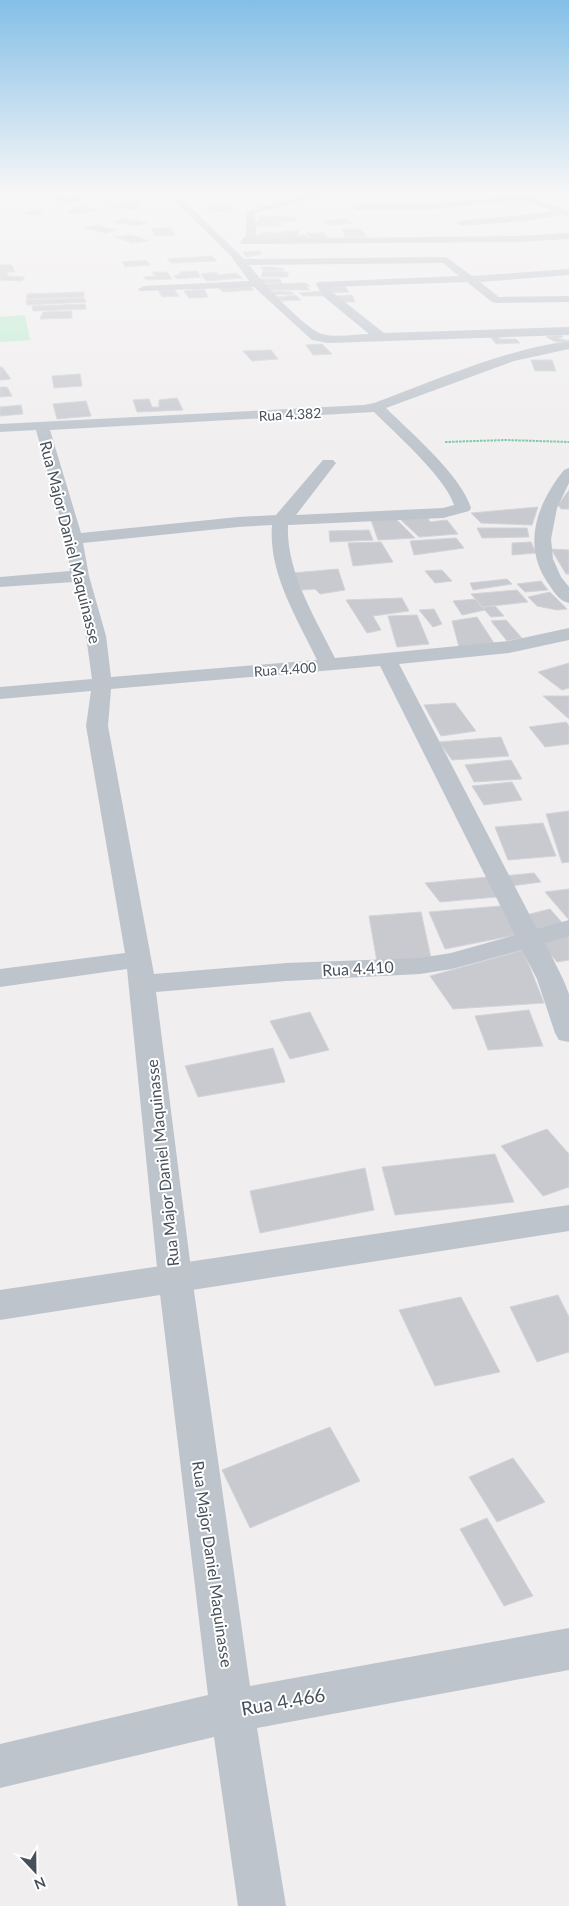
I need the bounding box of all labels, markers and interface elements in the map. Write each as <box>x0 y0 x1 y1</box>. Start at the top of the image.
street label: Rua 4.382 <box>258 404 322 424</box>
street label: Rua Major Daniel Maquinasse <box>37 439 105 645</box>
street label: Rua 4.400 <box>253 658 317 680</box>
street label: Rua 4.410 <box>322 957 394 979</box>
street label: Rua Major Daniel Maquinasse <box>142 1058 182 1268</box>
street label: Rua Major Daniel Maquinasse <box>189 1460 237 1668</box>
street label: Rua 4.466 <box>239 1682 327 1720</box>
north arrow <box>10 1846 60 1896</box>
text: N <box>32 1874 48 1893</box>

